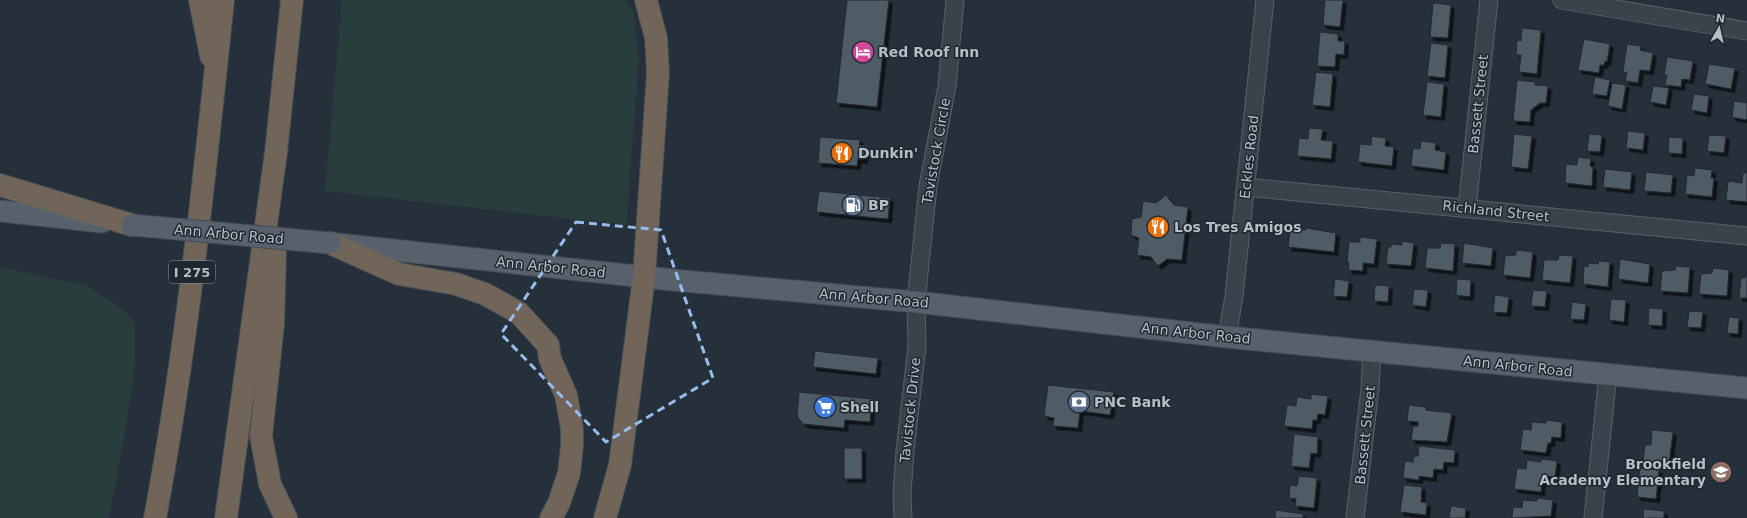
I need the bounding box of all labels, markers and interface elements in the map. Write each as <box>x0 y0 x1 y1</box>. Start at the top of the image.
north arrow <box>1699 8 1739 48</box>
text: N <box>1715 12 1726 26</box>
hotel icon: Red Roof Inn <box>850 39 876 65</box>
place label: Red Roof Inn <box>878 44 979 60</box>
street label: Bassett Street <box>1465 53 1491 154</box>
street label: Tavistock Circle <box>919 96 953 207</box>
street label: Eckles Road <box>1237 114 1261 200</box>
restaurant icon: Dunkin' <box>829 140 855 166</box>
place label: Dunkin' <box>858 145 918 161</box>
fuel station icon: BP <box>840 192 866 218</box>
place label: BP <box>868 197 889 213</box>
street label: Richland Street <box>1442 197 1551 225</box>
restaurant icon: Los Tres Amigos <box>1145 214 1171 240</box>
place label: Los Tres Amigos <box>1174 219 1302 235</box>
street label: Ann Arbor Road <box>174 221 284 247</box>
street label: Ann Arbor Road <box>496 253 606 281</box>
road number: I 275 <box>169 261 215 283</box>
street label: Ann Arbor Road <box>819 285 929 311</box>
street label: Ann Arbor Road <box>1141 319 1251 347</box>
street label: Ann Arbor Road <box>1463 352 1573 380</box>
street label: Tavistock Drive <box>896 356 923 465</box>
street label: Bassett Street <box>1352 384 1378 485</box>
bank icon: PNC Bank <box>1066 389 1092 415</box>
supermarket icon: Shell <box>812 394 838 420</box>
place label: PNC Bank <box>1094 394 1171 410</box>
place label: Shell <box>840 399 879 415</box>
place label: Brookfield Academy Elementary <box>1539 456 1706 488</box>
school or university icon: Brookfield Academy Elementary <box>1708 459 1734 485</box>

